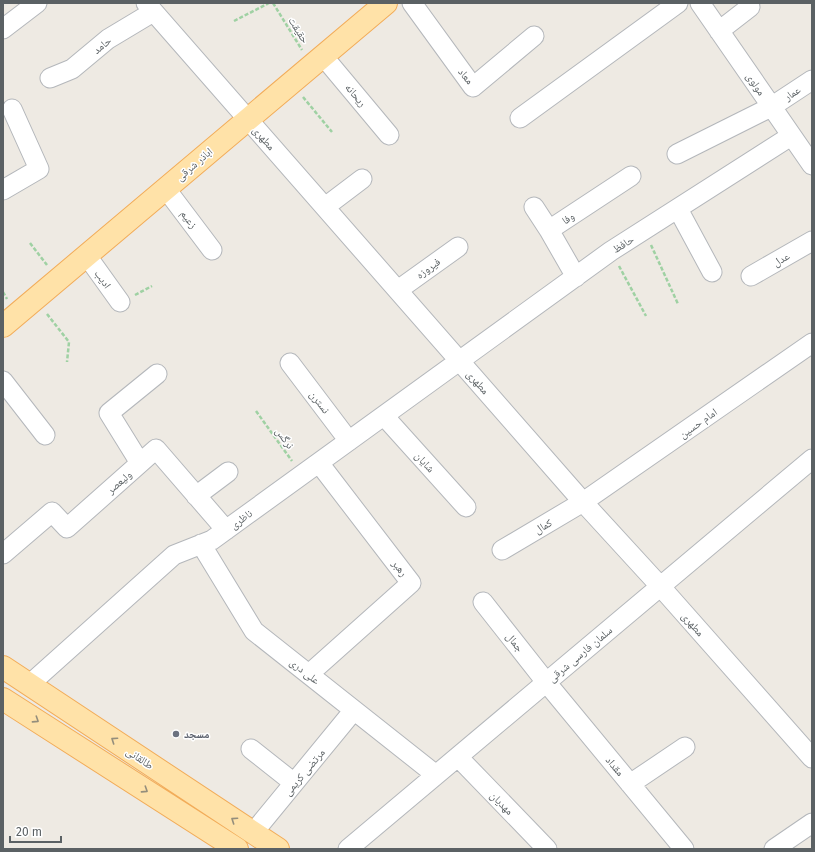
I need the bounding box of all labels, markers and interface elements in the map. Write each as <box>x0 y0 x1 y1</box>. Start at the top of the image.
street label: حقیقت <box>286 15 312 46</box>
street label: حامد <box>90 34 114 57</box>
street label: معاد <box>455 66 476 87</box>
street label: مولوی <box>743 71 768 98</box>
street label: ریحانه <box>342 81 369 110</box>
street label: عمار <box>781 83 803 104</box>
street label: مطهری <box>250 124 278 153</box>
street label: اباذر شرقی <box>173 145 215 184</box>
street label: زعیم <box>177 208 200 232</box>
street label: وفا <box>559 210 577 227</box>
street label: حافظ <box>610 233 636 256</box>
street label: عدل <box>770 249 792 269</box>
street label: فیروزه <box>414 255 443 282</box>
street label: ادیب <box>91 267 114 291</box>
street label: مطهری <box>464 368 492 397</box>
street label: نسترن <box>307 388 332 416</box>
street label: امام حسین <box>677 406 720 441</box>
street label: نرگس <box>273 425 297 452</box>
street label: شایان <box>412 449 437 475</box>
street label: ولیعصر <box>103 468 135 497</box>
street label: ناظری <box>228 507 255 532</box>
street label: کمال <box>532 516 555 537</box>
street label: رهبر <box>388 557 410 579</box>
street label: مطهری <box>679 610 707 639</box>
street label: سلمان فارسی شرقی <box>546 624 615 685</box>
street label: جمال <box>503 630 526 655</box>
street label: علی دری <box>287 656 323 687</box>
one-way arrow <box>32 715 39 723</box>
place label: مسجد <box>184 728 209 741</box>
marker: مسجد <box>171 729 181 739</box>
one-way arrow <box>111 737 118 745</box>
street label: طالقانی <box>124 745 156 772</box>
street label: مرتضی کریمی <box>281 746 328 798</box>
street label: مقداد <box>603 754 627 779</box>
one-way arrow <box>141 785 148 793</box>
street label: مهدیان <box>487 789 516 818</box>
scale bar <box>10 818 61 844</box>
one-way arrow <box>231 818 238 825</box>
text: 20 m <box>16 825 42 839</box>

